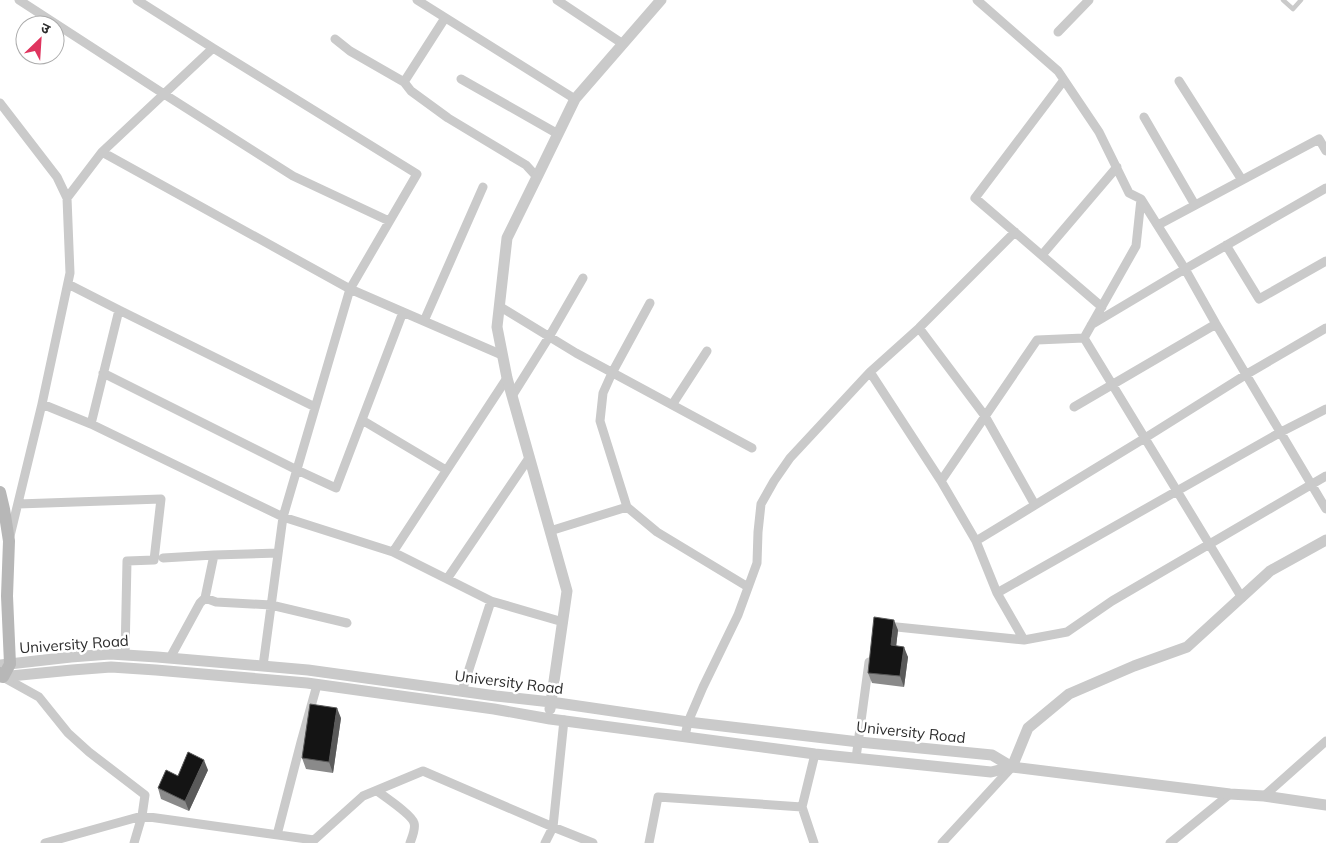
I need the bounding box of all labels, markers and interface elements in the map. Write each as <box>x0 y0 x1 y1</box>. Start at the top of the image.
north arrow <box>15 15 65 65</box>
text: उ <box>38 18 54 38</box>
street label: University Road <box>19 631 129 657</box>
street label: University Road <box>453 666 565 698</box>
street label: University Road <box>855 717 967 747</box>

